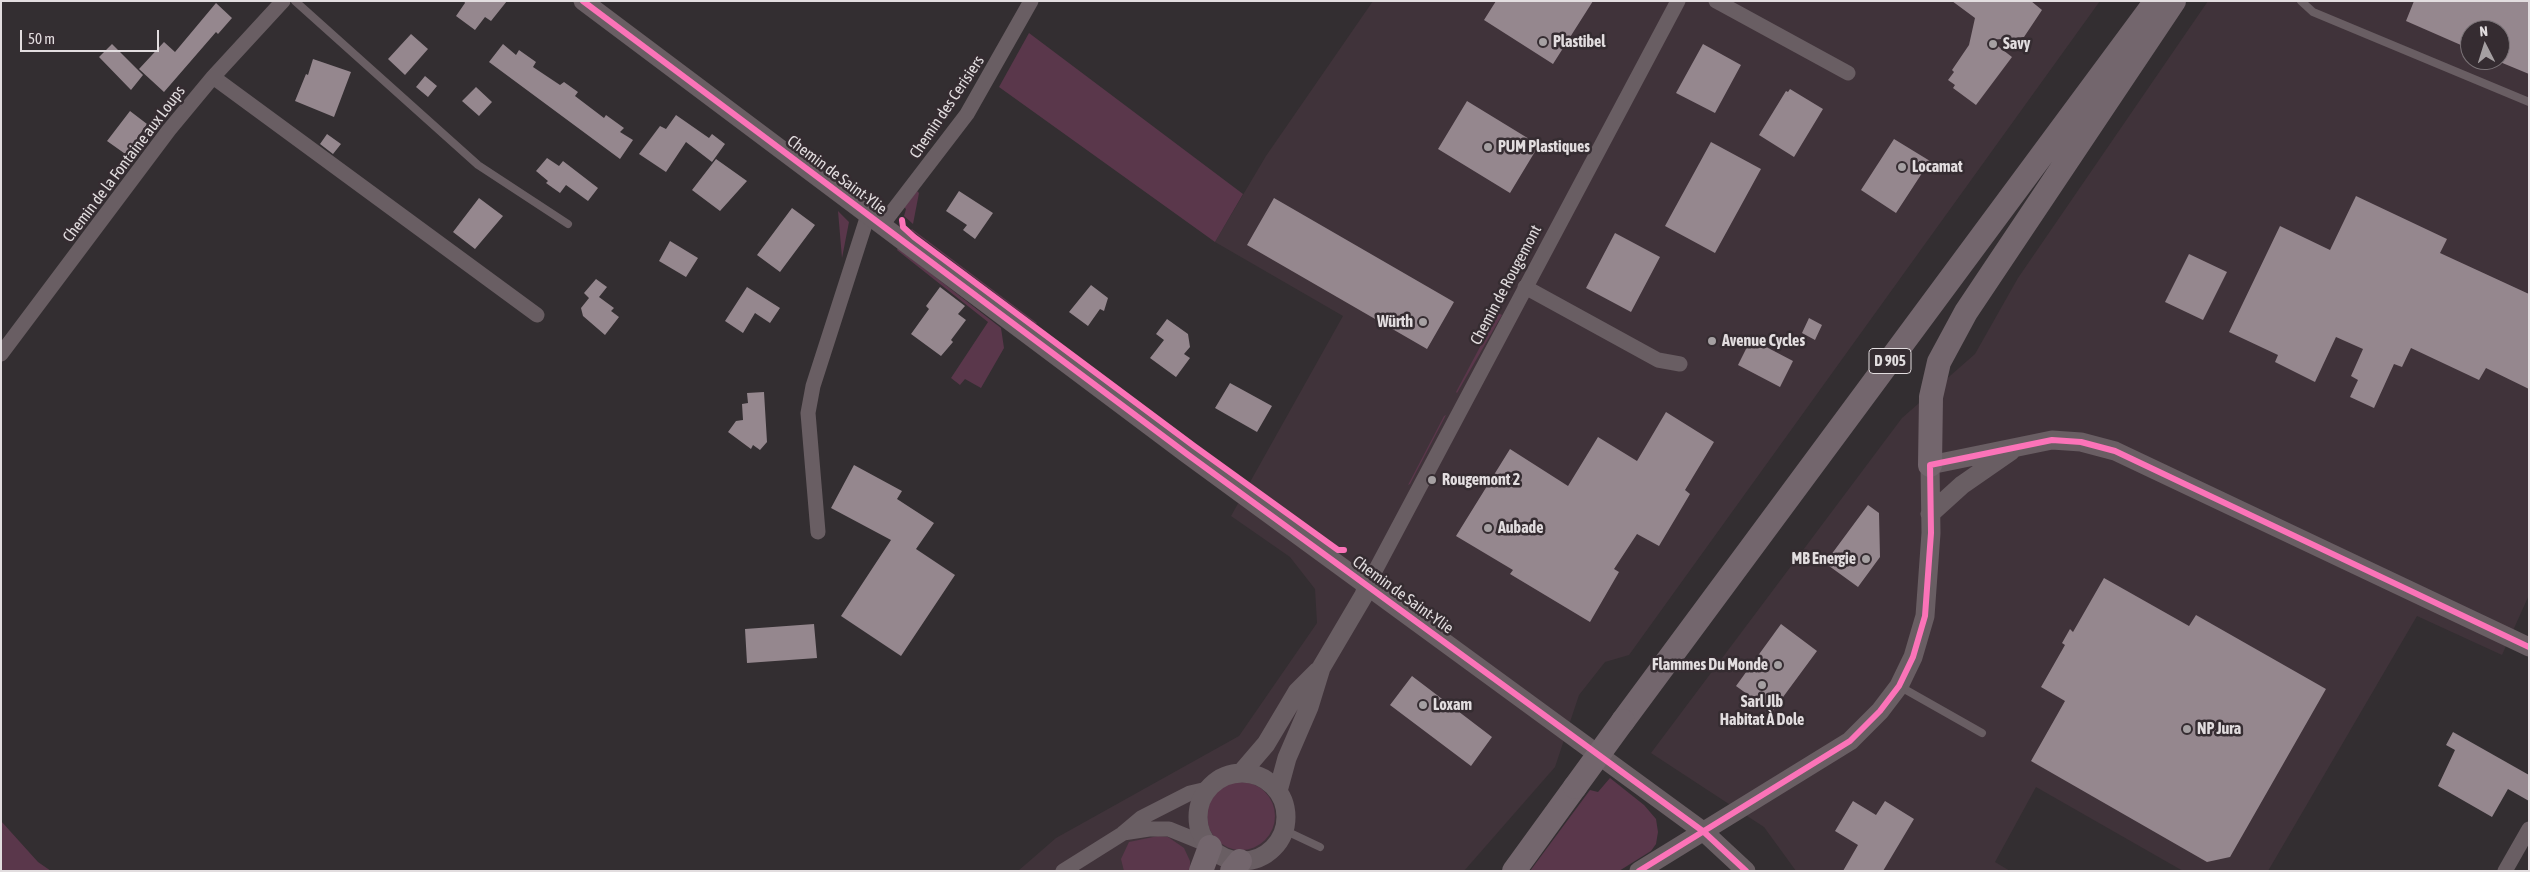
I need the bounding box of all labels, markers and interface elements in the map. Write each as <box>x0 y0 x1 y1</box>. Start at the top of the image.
scale bar <box>22 20 161 52</box>
north arrow <box>2460 20 2510 70</box>
text: N <box>2479 23 2489 39</box>
text: 50 m <box>28 30 55 47</box>
place label: Plastibel <box>1553 32 1606 52</box>
place label: Savy <box>2003 34 2030 54</box>
marker: Plastibel <box>1537 36 1549 48</box>
marker: Savy <box>1987 38 1999 50</box>
street label: Chemin des Cerisiers <box>906 52 988 162</box>
street label: Chemin de la Fontaine aux Loups <box>59 82 189 246</box>
street label: Chemin de Saint-Ylie <box>783 131 891 219</box>
place label: PUM Plastiques <box>1498 137 1590 157</box>
marker: PUM Plastiques <box>1482 141 1494 153</box>
place label: Locamat <box>1912 157 1963 177</box>
marker: Locamat <box>1896 161 1908 173</box>
street label: Chemin de Rougemont <box>1466 222 1546 348</box>
place label: Würth <box>1377 312 1413 332</box>
marker: Würth <box>1417 316 1429 328</box>
place label: Avenue Cycles <box>1722 331 1805 351</box>
marker: Avenue Cycles <box>1706 335 1718 347</box>
road number: D 905 <box>1869 348 1911 374</box>
place label: Rougemont 2 <box>1442 470 1520 490</box>
marker: Rougemont 2 <box>1426 474 1438 486</box>
place label: Aubade <box>1498 518 1543 538</box>
marker: Aubade <box>1482 522 1494 534</box>
place label: MB Energie <box>1792 549 1856 569</box>
street label: Chemin de Saint-Ylie <box>1349 552 1457 638</box>
marker: MB Energie <box>1860 553 1872 565</box>
place label: Flammes Du Monde <box>1652 655 1768 675</box>
marker: Flammes Du Monde <box>1772 659 1784 671</box>
marker: Sarl Jlb Habitat À Dole <box>1756 679 1768 691</box>
place label: Sarl Jlb Habitat À Dole <box>1720 692 1804 730</box>
place label: Loxam <box>1433 695 1472 715</box>
marker: Loxam <box>1417 699 1429 711</box>
place label: NP Jura <box>2197 719 2241 739</box>
marker: NP Jura <box>2181 723 2193 735</box>

